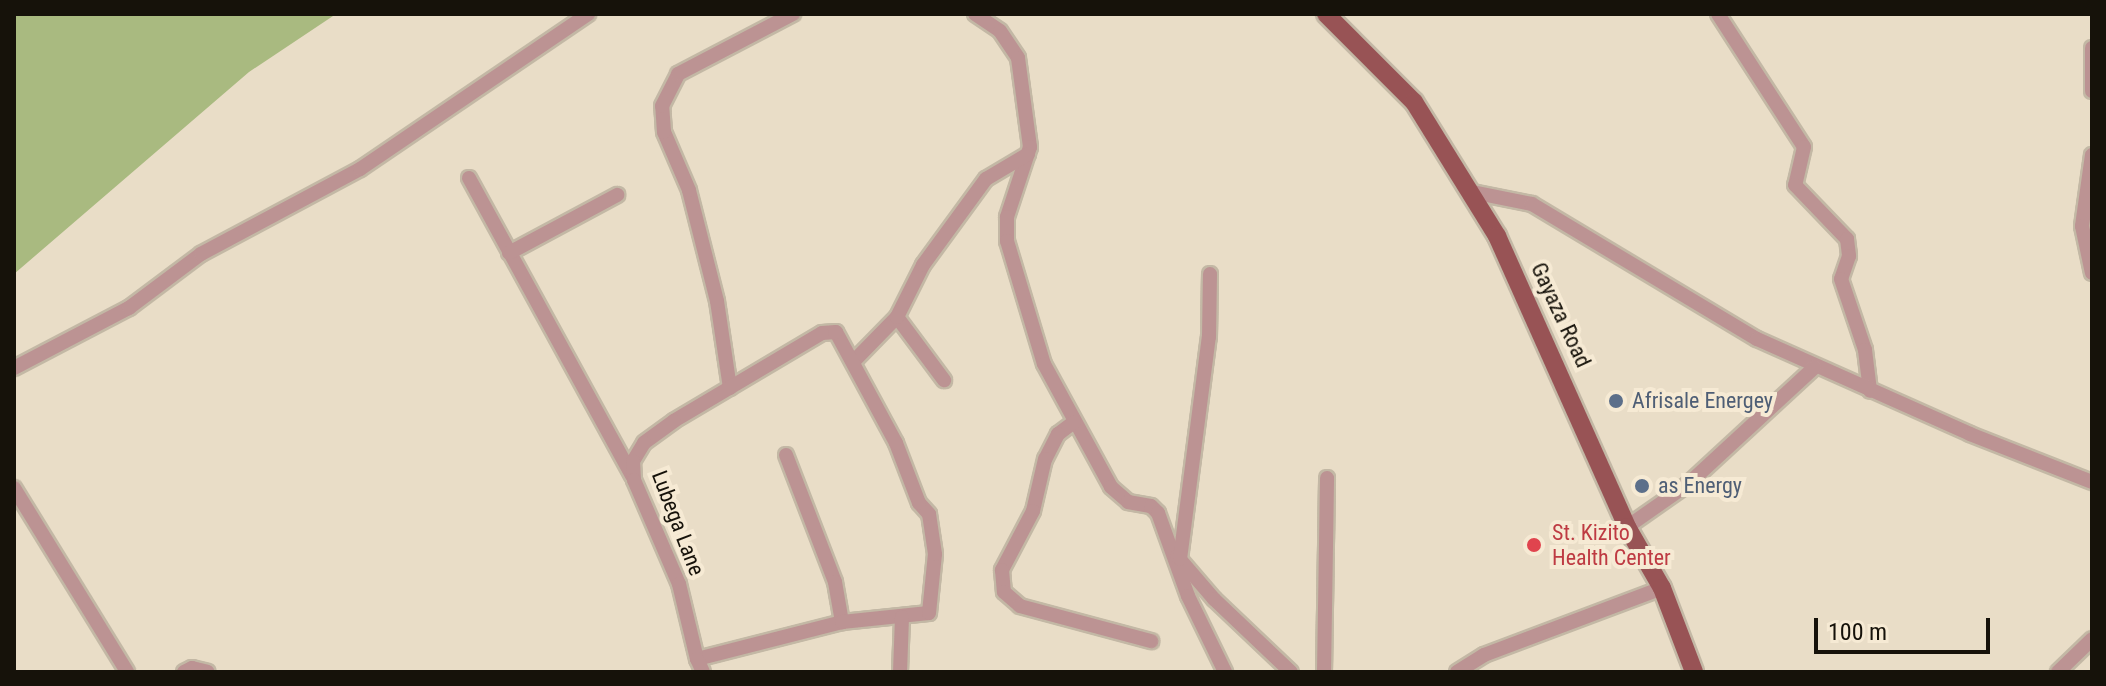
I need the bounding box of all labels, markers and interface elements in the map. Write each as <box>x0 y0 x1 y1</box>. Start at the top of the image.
street label: Gayaza Road <box>1525 259 1597 371</box>
place label: Afrisale Energey <box>1632 388 1773 414</box>
marker: Afrisale Energey <box>1607 392 1625 410</box>
street label: Lubega Lane <box>646 467 710 579</box>
place label: as Energy <box>1658 473 1742 499</box>
marker: as Energy <box>1633 477 1651 495</box>
place label: St. Kizito Health Center <box>1552 519 1671 570</box>
marker: St. Kizito Health Center <box>1523 534 1545 556</box>
scale bar <box>1818 602 1994 652</box>
text: 100 m <box>1828 618 1887 646</box>

